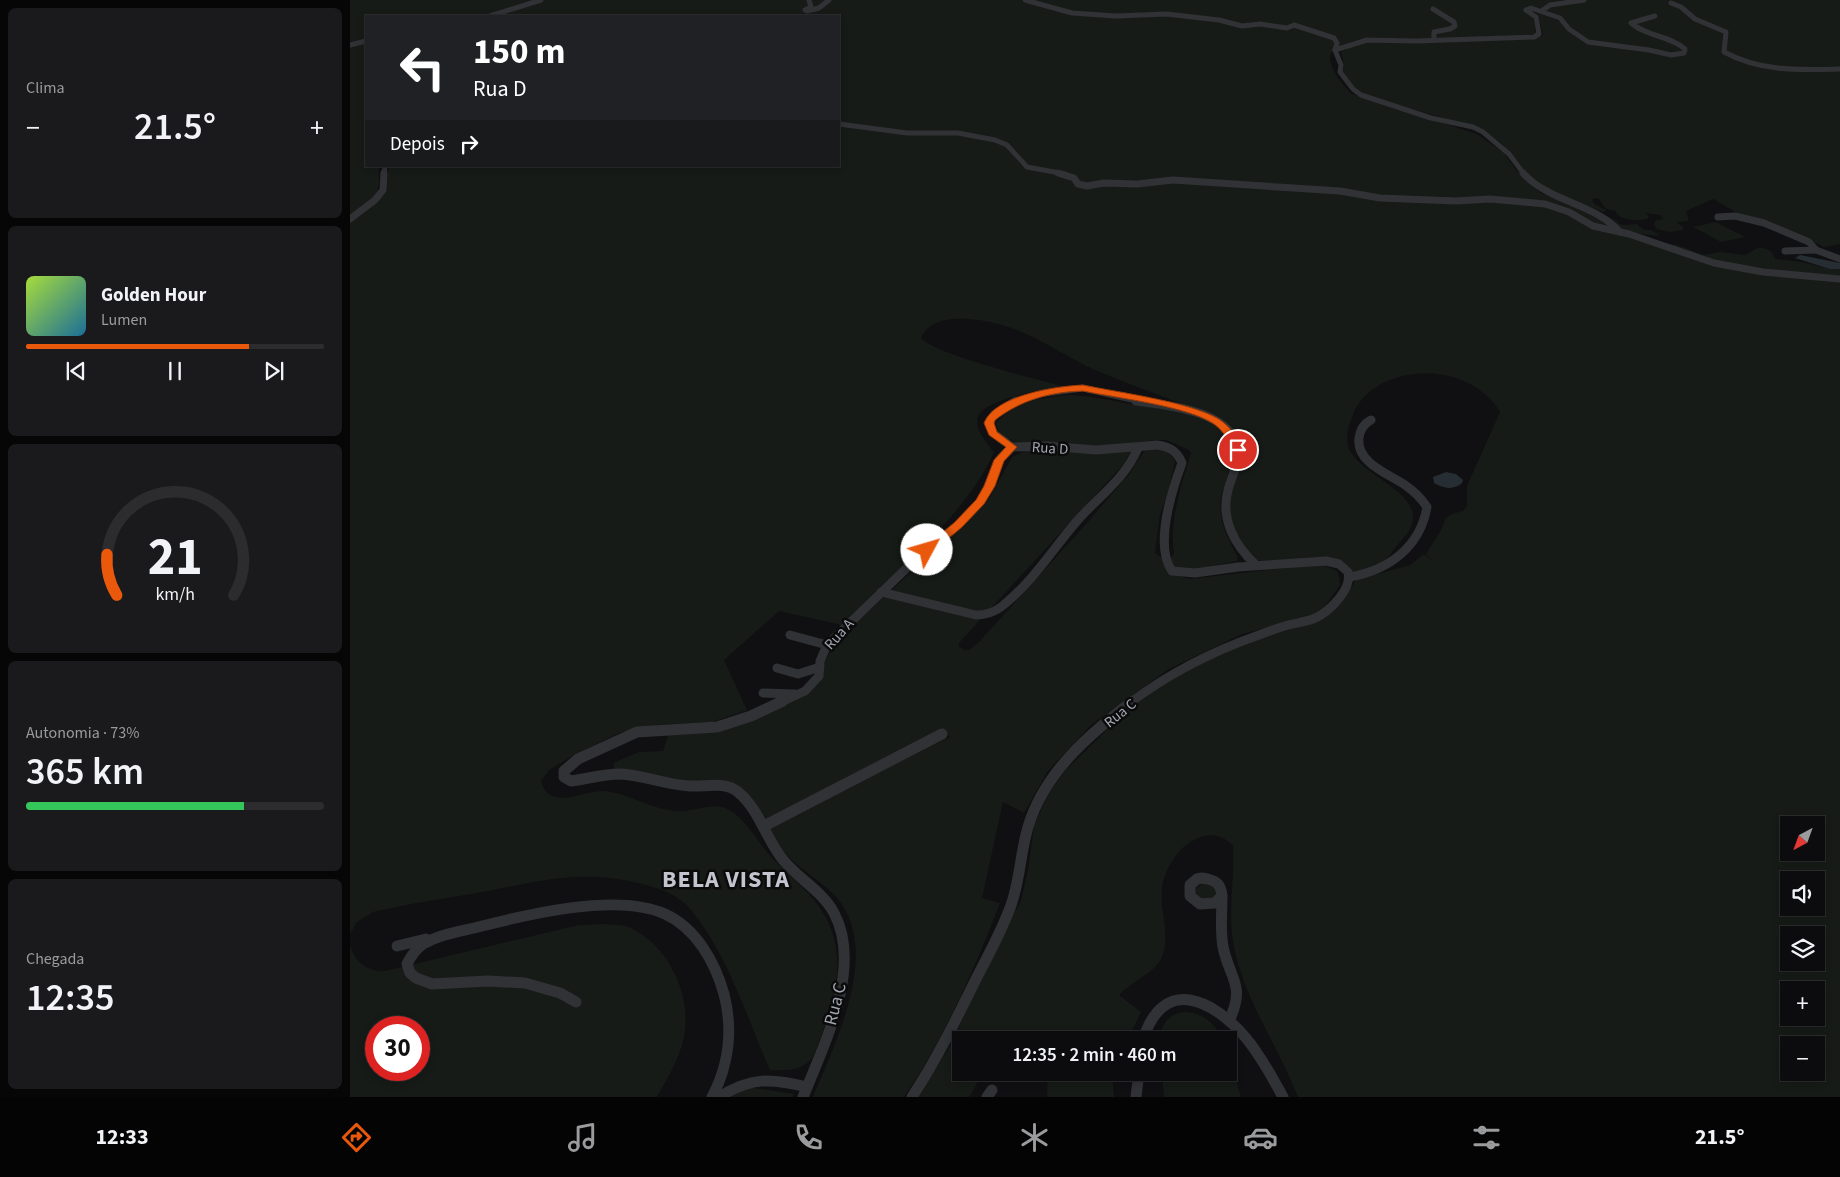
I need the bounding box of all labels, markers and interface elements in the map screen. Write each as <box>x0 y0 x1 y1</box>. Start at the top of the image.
text: 150 m <box>473 27 565 77</box>
icon: left <box>390 35 455 100</box>
text: Rua D <box>473 73 527 105</box>
text: Clima <box>26 77 64 99</box>
text: 21.5° <box>134 100 216 154</box>
text: − <box>26 108 40 148</box>
text: + <box>310 108 324 148</box>
icon: right <box>455 130 483 158</box>
text: Depois <box>390 131 445 158</box>
text: Golden Hour <box>101 282 206 309</box>
text: Lumen <box>101 309 147 331</box>
icon: previous <box>62 357 90 385</box>
icon: pause <box>161 357 189 385</box>
icon: next <box>260 357 288 385</box>
pin <box>1217 429 1259 471</box>
icon: arrive <box>1224 436 1252 464</box>
street label: Rua D <box>1031 437 1069 460</box>
text: 21 <box>148 521 202 595</box>
position arrow <box>900 523 952 575</box>
text: km/h <box>155 582 195 607</box>
street label: Rua A <box>820 614 860 655</box>
street label: Rua C <box>1100 694 1141 733</box>
text: Autonomia · 73% <box>26 722 139 744</box>
text: 365 km <box>26 745 144 799</box>
north arrow <box>1780 816 1825 861</box>
map controls <box>1780 816 1825 1081</box>
district label: BELA VISTA <box>662 862 790 897</box>
button: sound <box>1780 871 1825 916</box>
button: layers <box>1780 926 1825 971</box>
text: Chegada <box>26 948 84 970</box>
text: 12:35 <box>26 971 114 1025</box>
street label: Rua C <box>818 980 853 1028</box>
button: + <box>1780 981 1825 1026</box>
speed limit sign: 30 <box>365 1016 430 1081</box>
button: − <box>1780 1036 1825 1081</box>
text: 12:35 · 2 min · 460 m <box>1012 1042 1177 1069</box>
icon: directions <box>339 1120 374 1155</box>
icon: music <box>565 1120 600 1155</box>
icon: phone <box>791 1120 826 1155</box>
icon: climate <box>1017 1120 1052 1155</box>
icon: car <box>1243 1120 1278 1155</box>
icon: filters <box>1469 1120 1504 1155</box>
text: 12:33 <box>95 1121 149 1153</box>
text: 21.5° <box>1695 1121 1744 1153</box>

